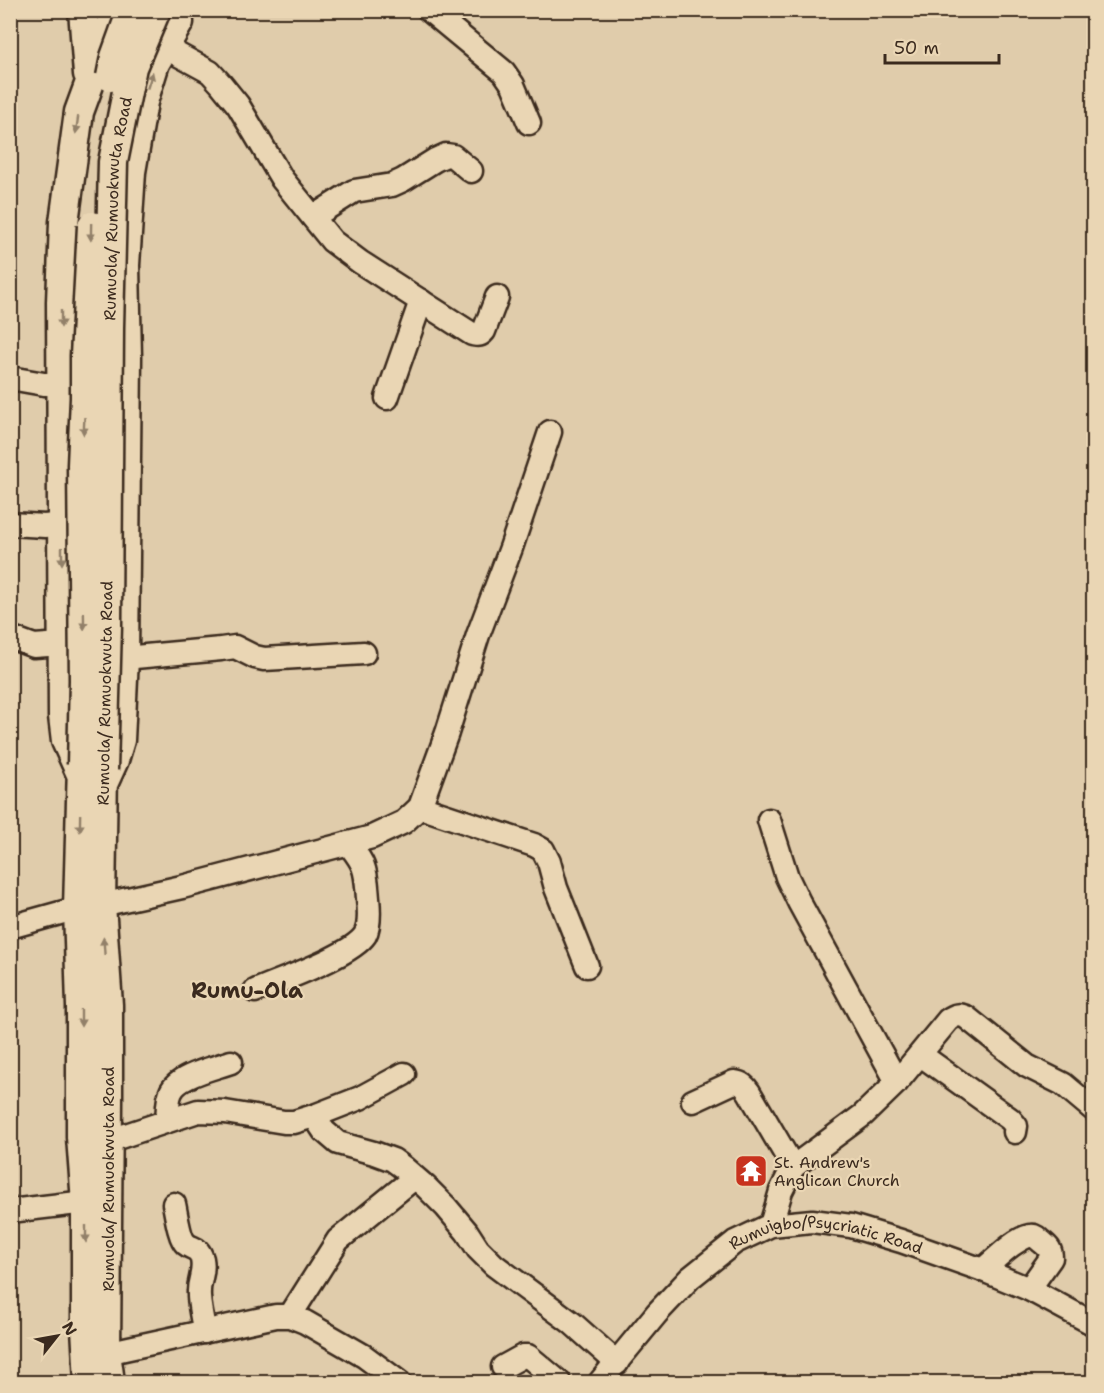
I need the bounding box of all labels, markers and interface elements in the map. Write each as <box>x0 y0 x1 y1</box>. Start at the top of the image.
scale bar <box>885 27 999 65</box>
text: 50 m <box>894 36 939 60</box>
one-way arrow <box>146 71 155 89</box>
street label: Rumuola/ Rumuokwuta Road <box>99 95 136 321</box>
one-way arrow <box>72 116 81 135</box>
one-way arrow <box>87 222 96 241</box>
one-way arrow <box>56 310 66 329</box>
one-way arrow <box>79 417 88 436</box>
one-way arrow <box>57 547 67 566</box>
street label: Rumuola/ Rumuokwuta Road <box>93 580 117 806</box>
one-way arrow <box>79 612 88 631</box>
one-way arrow <box>75 814 85 833</box>
one-way arrow <box>99 937 109 956</box>
district label: Rumu-Ola <box>191 976 303 1005</box>
one-way arrow <box>76 1009 86 1028</box>
street label: Rumuola/ Rumuokwuta Road <box>98 1067 119 1291</box>
place label: St. Andrew's Anglican Church <box>774 1152 900 1191</box>
temple icon: St. Andrew's Anglican Church <box>733 1153 769 1189</box>
text: Rumuigbo/Psycriatic Road <box>724 1210 926 1258</box>
one-way arrow <box>81 1224 91 1243</box>
street label: Rumuigbo/Psycriatic Road <box>726 1241 926 1261</box>
north arrow <box>27 1306 87 1366</box>
text: N <box>57 1318 82 1339</box>

